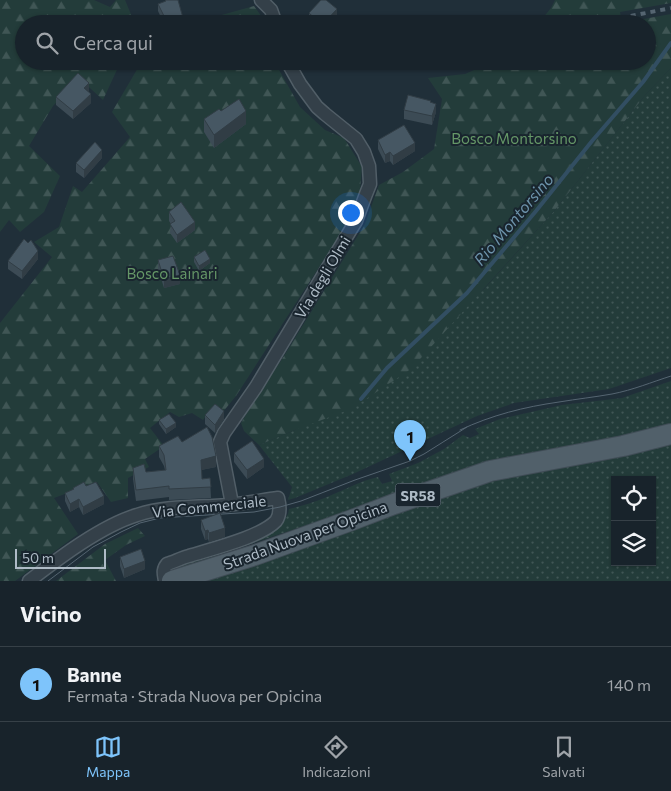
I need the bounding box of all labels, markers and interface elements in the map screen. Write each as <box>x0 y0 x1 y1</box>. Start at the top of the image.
search box <box>15 15 656 70</box>
icon: search <box>33 29 61 57</box>
text: Cerca qui <box>73 31 153 54</box>
park label: Bosco Montorsino <box>451 129 577 147</box>
water label: Rio Montorsino <box>469 169 557 269</box>
your location <box>338 200 364 226</box>
street label: Via degli Olmi <box>290 232 354 322</box>
park label: Bosco Lainari <box>126 264 218 282</box>
pin: 1 <box>394 420 426 461</box>
map controls <box>611 476 656 566</box>
button: locate <box>611 476 656 521</box>
road number: SR58 <box>396 484 440 506</box>
street label: Via Commerciale <box>151 491 267 521</box>
street label: Strada Nuova per Opicina <box>221 497 389 573</box>
button: layers <box>611 521 656 566</box>
scale bar <box>15 546 106 569</box>
text: 50 m <box>22 549 54 566</box>
text: Vicino <box>20 601 81 626</box>
text: Banne <box>67 663 122 686</box>
text: 1 <box>32 675 40 694</box>
text: 140 m <box>607 675 651 694</box>
text: Fermata · Strada Nuova per Opicina <box>67 686 322 705</box>
tab: Mappa <box>86 733 130 780</box>
tab: Indicazioni <box>302 733 371 780</box>
tab: Salvati <box>542 733 585 780</box>

